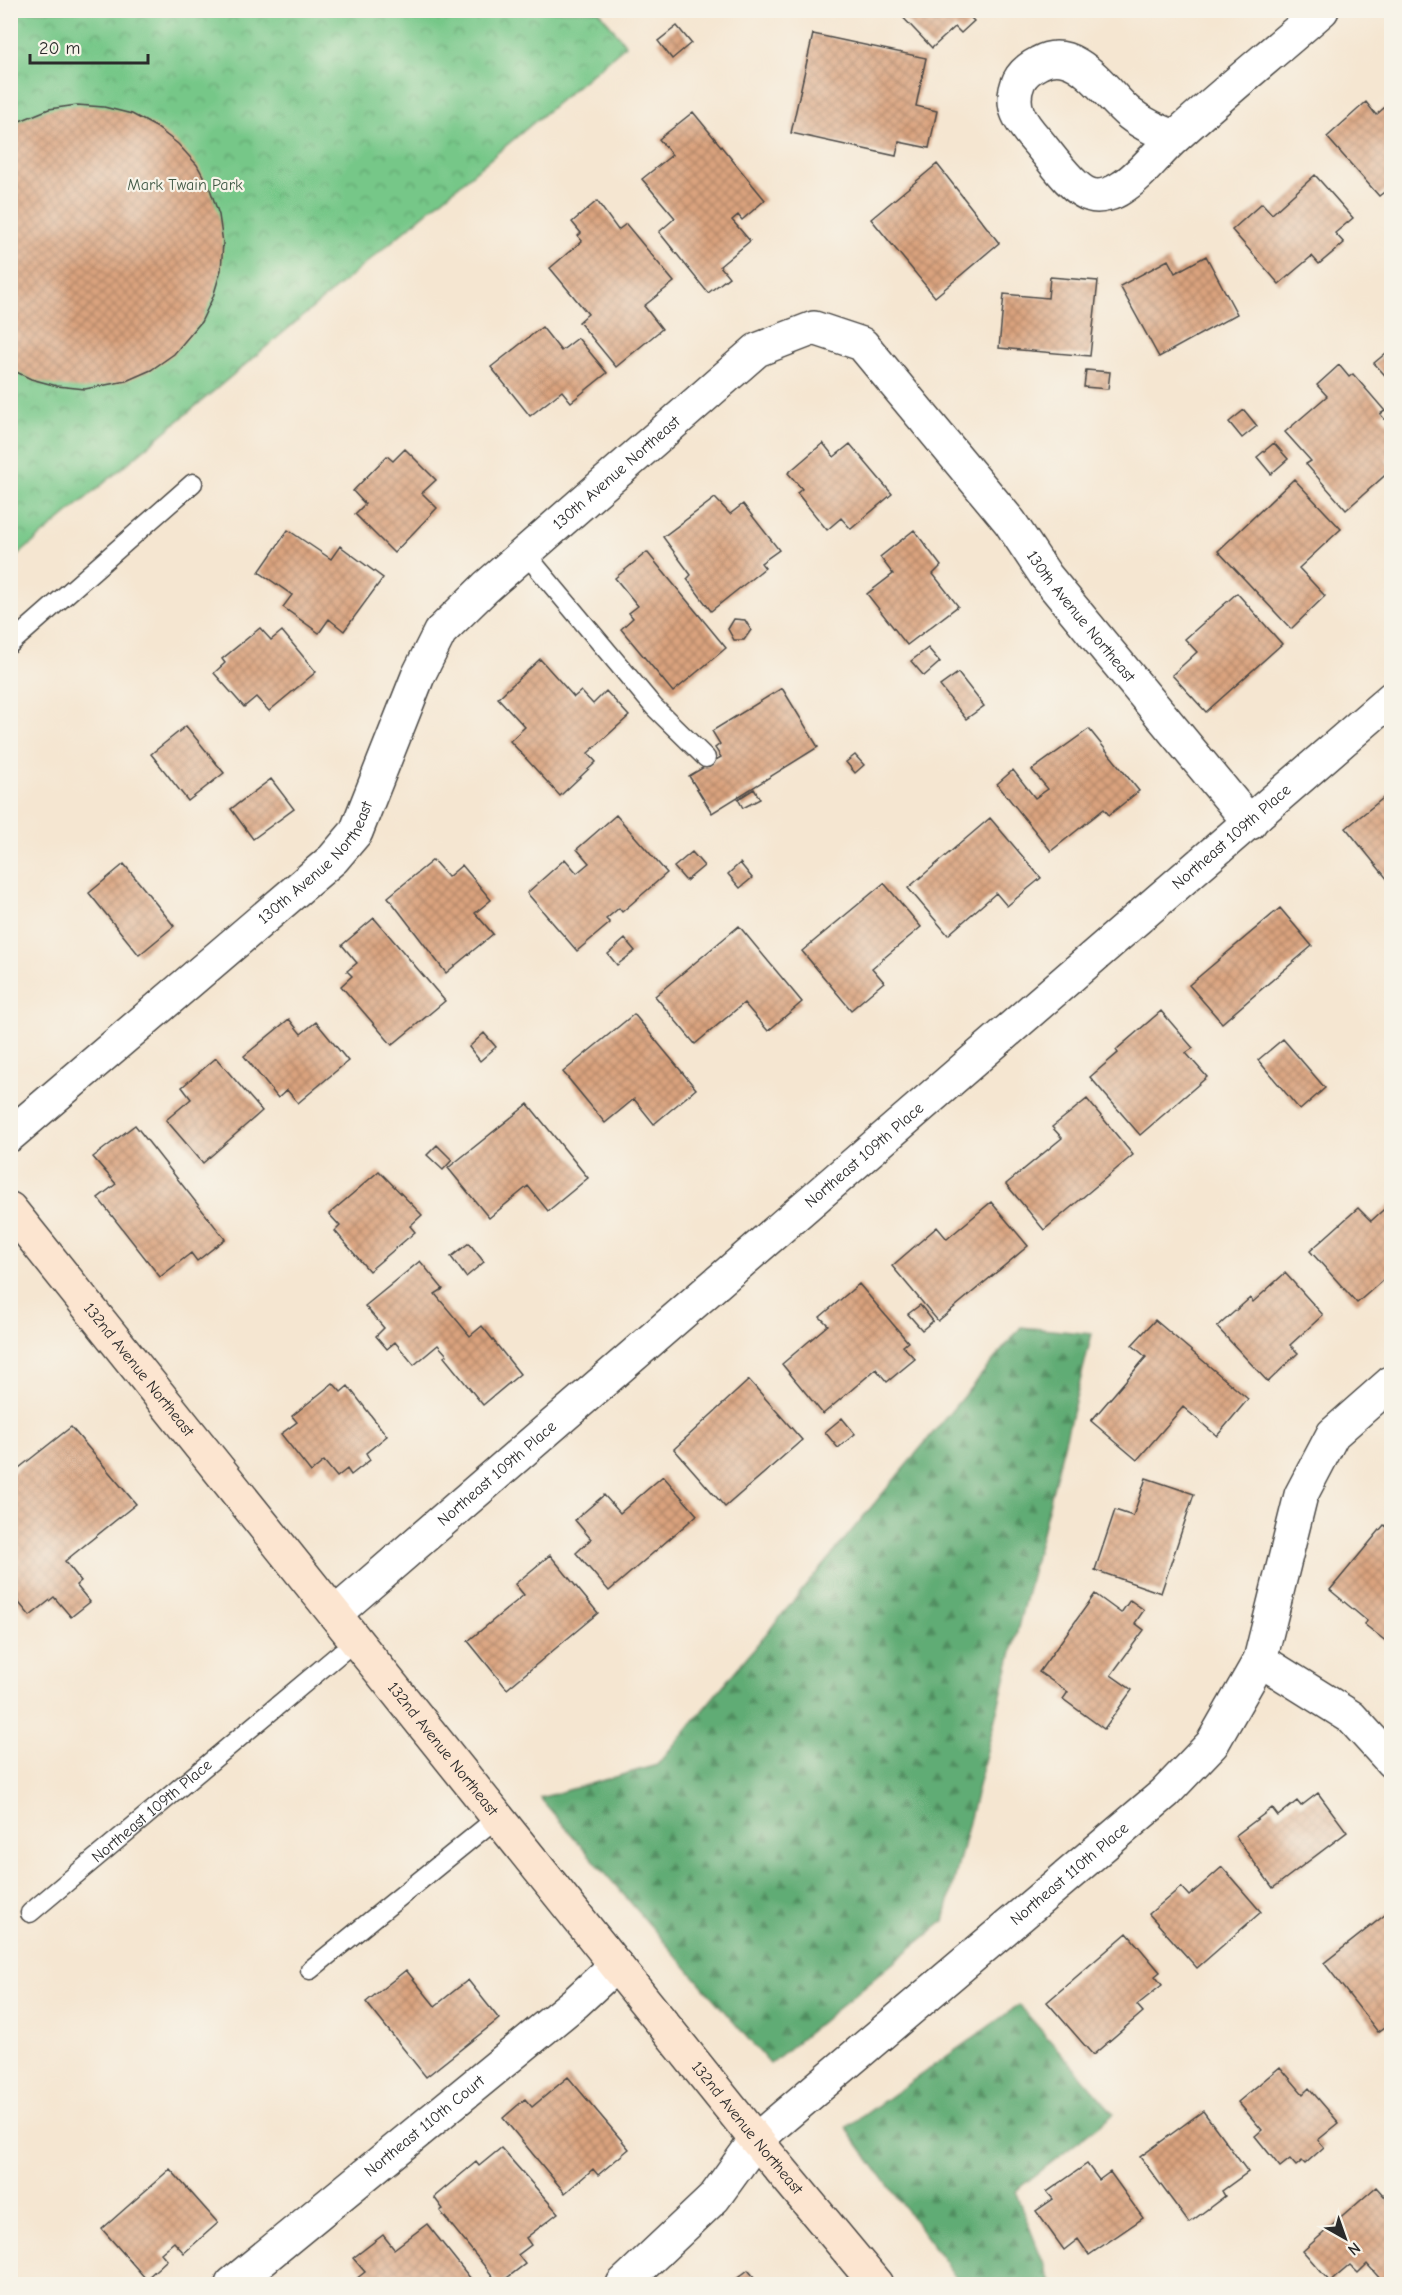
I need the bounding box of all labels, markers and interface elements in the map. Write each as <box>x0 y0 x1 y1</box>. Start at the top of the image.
scale bar <box>30 27 148 65</box>
text: 20 m <box>39 38 80 59</box>
park label: Mark Twain Park <box>127 176 243 194</box>
street label: 130th Avenue Northeast <box>549 412 684 533</box>
street label: 130th Avenue Northeast <box>1023 547 1139 686</box>
street label: Northeast 109th Place <box>1169 781 1295 893</box>
street label: 130th Avenue Northeast <box>255 798 376 928</box>
street label: Northeast 109th Place <box>801 1099 927 1212</box>
street label: 132nd Avenue Northeast <box>80 1299 198 1440</box>
street label: Northeast 109th Place <box>434 1417 560 1530</box>
street label: 132nd Avenue Northeast <box>384 1679 502 1820</box>
street label: Northeast 109th Place <box>88 1756 216 1866</box>
street label: Northeast 110th Place <box>1007 1819 1132 1929</box>
street label: 132nd Avenue Northeast <box>688 2058 807 2198</box>
street label: Northeast 110th Court <box>361 2071 489 2181</box>
north arrow <box>1315 2208 1375 2268</box>
text: N <box>1344 2238 1364 2259</box>

